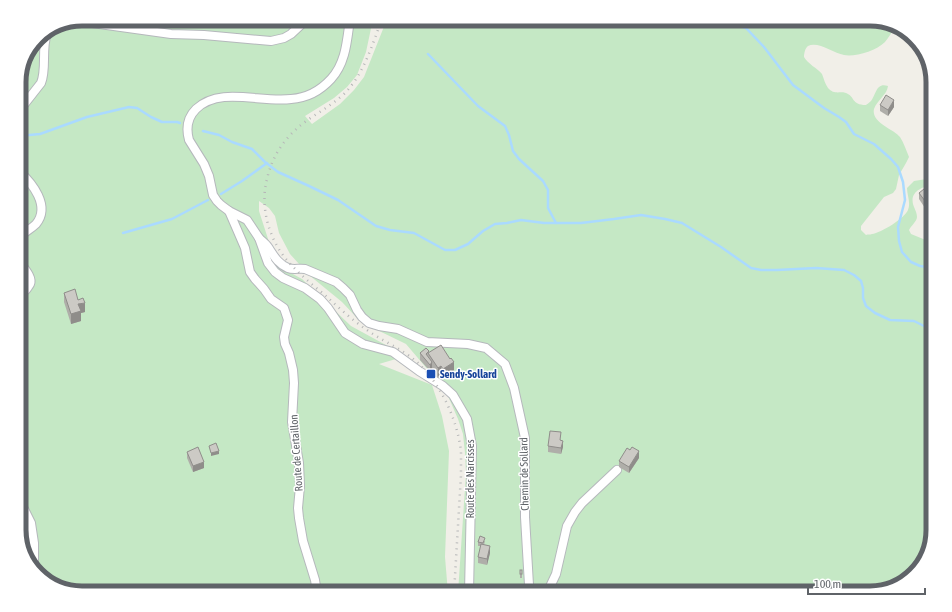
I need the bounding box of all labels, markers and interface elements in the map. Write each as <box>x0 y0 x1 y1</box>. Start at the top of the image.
marker: Sendy-Sollard <box>425 368 437 380</box>
place label: Sendy-Sollard <box>440 368 497 380</box>
street label: Route de Certaillon <box>287 414 305 492</box>
street label: Chemin de Sollard <box>517 437 531 511</box>
street label: Route des Narcisses <box>464 439 476 519</box>
scale bar <box>808 570 925 596</box>
text: 100 m <box>814 577 841 591</box>

